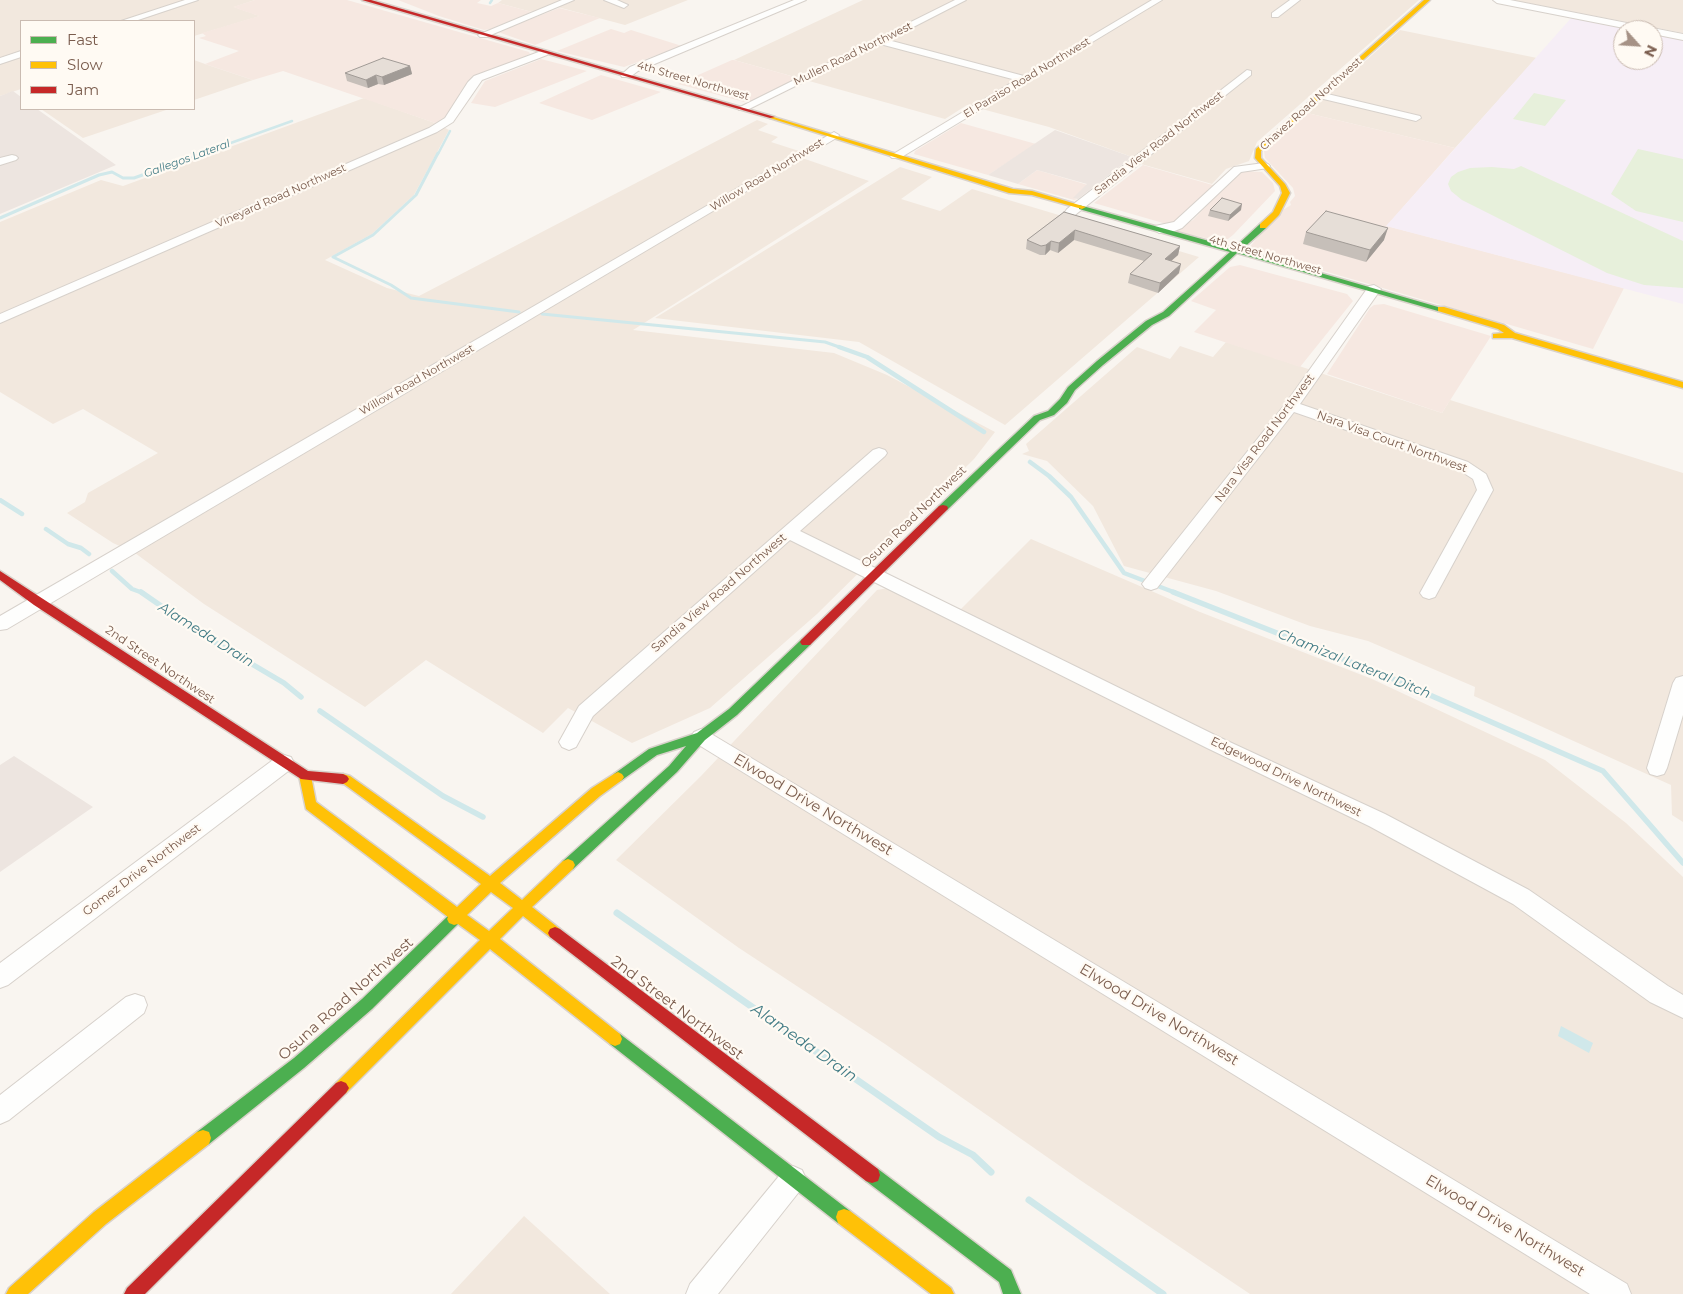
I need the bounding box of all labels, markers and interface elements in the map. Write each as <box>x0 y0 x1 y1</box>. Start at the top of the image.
street label: Mullen Road Northwest <box>791 19 915 89</box>
legend <box>20 20 195 110</box>
north arrow <box>1613 20 1663 70</box>
text: Fast <box>67 30 98 49</box>
street label: El Paraiso Road Northwest <box>961 35 1093 121</box>
text: N <box>1640 42 1661 60</box>
text: Slow <box>67 55 103 74</box>
street label: Chavez Road Northwest <box>1257 55 1365 153</box>
street label: 4th Street Northwest <box>635 59 751 103</box>
text: Jam <box>67 80 99 99</box>
street label: Sandia View Road Northwest <box>1092 89 1226 197</box>
street label: Willow Road Northwest <box>708 136 826 214</box>
water label: Gallegos Lateral <box>142 137 232 181</box>
street label: Vineyard Road Northwest <box>214 161 348 231</box>
street label: 4th Street Northwest <box>1207 233 1323 277</box>
street label: Willow Road Northwest <box>357 342 477 418</box>
street label: Nara Visa Road Northwest <box>1212 371 1318 505</box>
street label: Nara Visa Court Northwest <box>1315 408 1469 476</box>
street label: Osuna Road Northwest <box>859 463 969 571</box>
street label: Sandia View Road Northwest <box>648 530 790 656</box>
water label: Alameda Drain <box>155 599 257 671</box>
street label: 2nd Street Northwest <box>102 623 218 707</box>
water label: Chamizal Lateral Ditch <box>1275 626 1433 702</box>
street label: Edgewood Drive Northwest <box>1208 734 1364 820</box>
street label: Elwood Drive Northwest <box>730 750 896 860</box>
street label: Gomez Drive Northwest <box>80 821 204 919</box>
street label: Osuna Road Northwest <box>275 934 417 1064</box>
street label: 2nd Street Northwest <box>607 952 747 1064</box>
street label: Elwood Drive Northwest <box>1076 960 1242 1070</box>
water label: Alameda Drain <box>747 999 861 1087</box>
street label: Elwood Drive Northwest <box>1422 1171 1588 1281</box>

